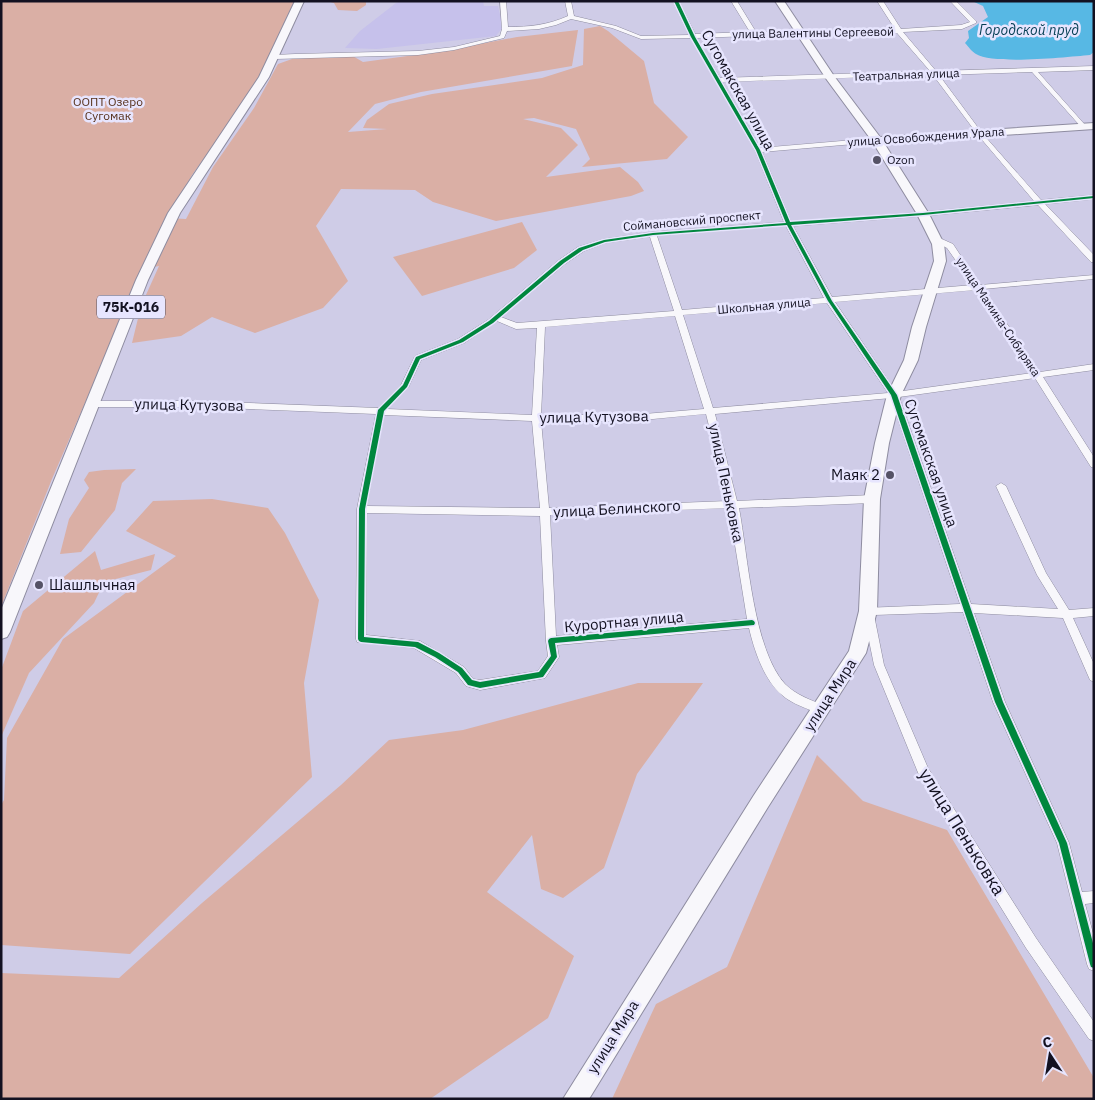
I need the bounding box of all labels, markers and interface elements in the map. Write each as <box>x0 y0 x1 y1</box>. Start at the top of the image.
water label: Городской пруд <box>979 21 1079 39</box>
street label: улица Валентины Сергеевой <box>732 24 894 41</box>
street label: Сугомакская улица <box>697 26 779 153</box>
street label: Театральная улица <box>852 65 960 84</box>
park label: ООПТ Озеро Сугомак <box>73 94 143 123</box>
street label: улица Освобождения Урала <box>847 123 1006 149</box>
place label: Ozon <box>887 152 914 167</box>
marker: Ozon <box>871 154 883 166</box>
street label: Соймановский проспект <box>622 207 762 234</box>
street label: улица Мамина-Сибиряка <box>953 254 1044 380</box>
street label: Школьная улица <box>717 294 812 317</box>
road number: 75К-016 <box>97 296 165 318</box>
street label: улица Кутузова <box>134 394 244 415</box>
street label: Сугомакская улица <box>901 396 962 530</box>
street label: улица Кутузова <box>539 406 649 427</box>
street label: улица Пеньковка <box>705 422 748 544</box>
place label: Маяк 2 <box>831 465 880 484</box>
marker: Маяк 2 <box>884 469 896 481</box>
street label: улица Белинского <box>553 496 681 521</box>
place label: Шашлычная <box>49 575 136 594</box>
marker: Шашлычная <box>33 579 45 591</box>
street label: Курортная улица <box>564 607 684 636</box>
street label: улица Мира <box>799 655 860 735</box>
street label: улица Пеньковка <box>914 764 1011 900</box>
street label: улица Мира <box>583 997 643 1077</box>
north arrow <box>1025 1030 1075 1080</box>
text: С <box>1041 1033 1054 1052</box>

